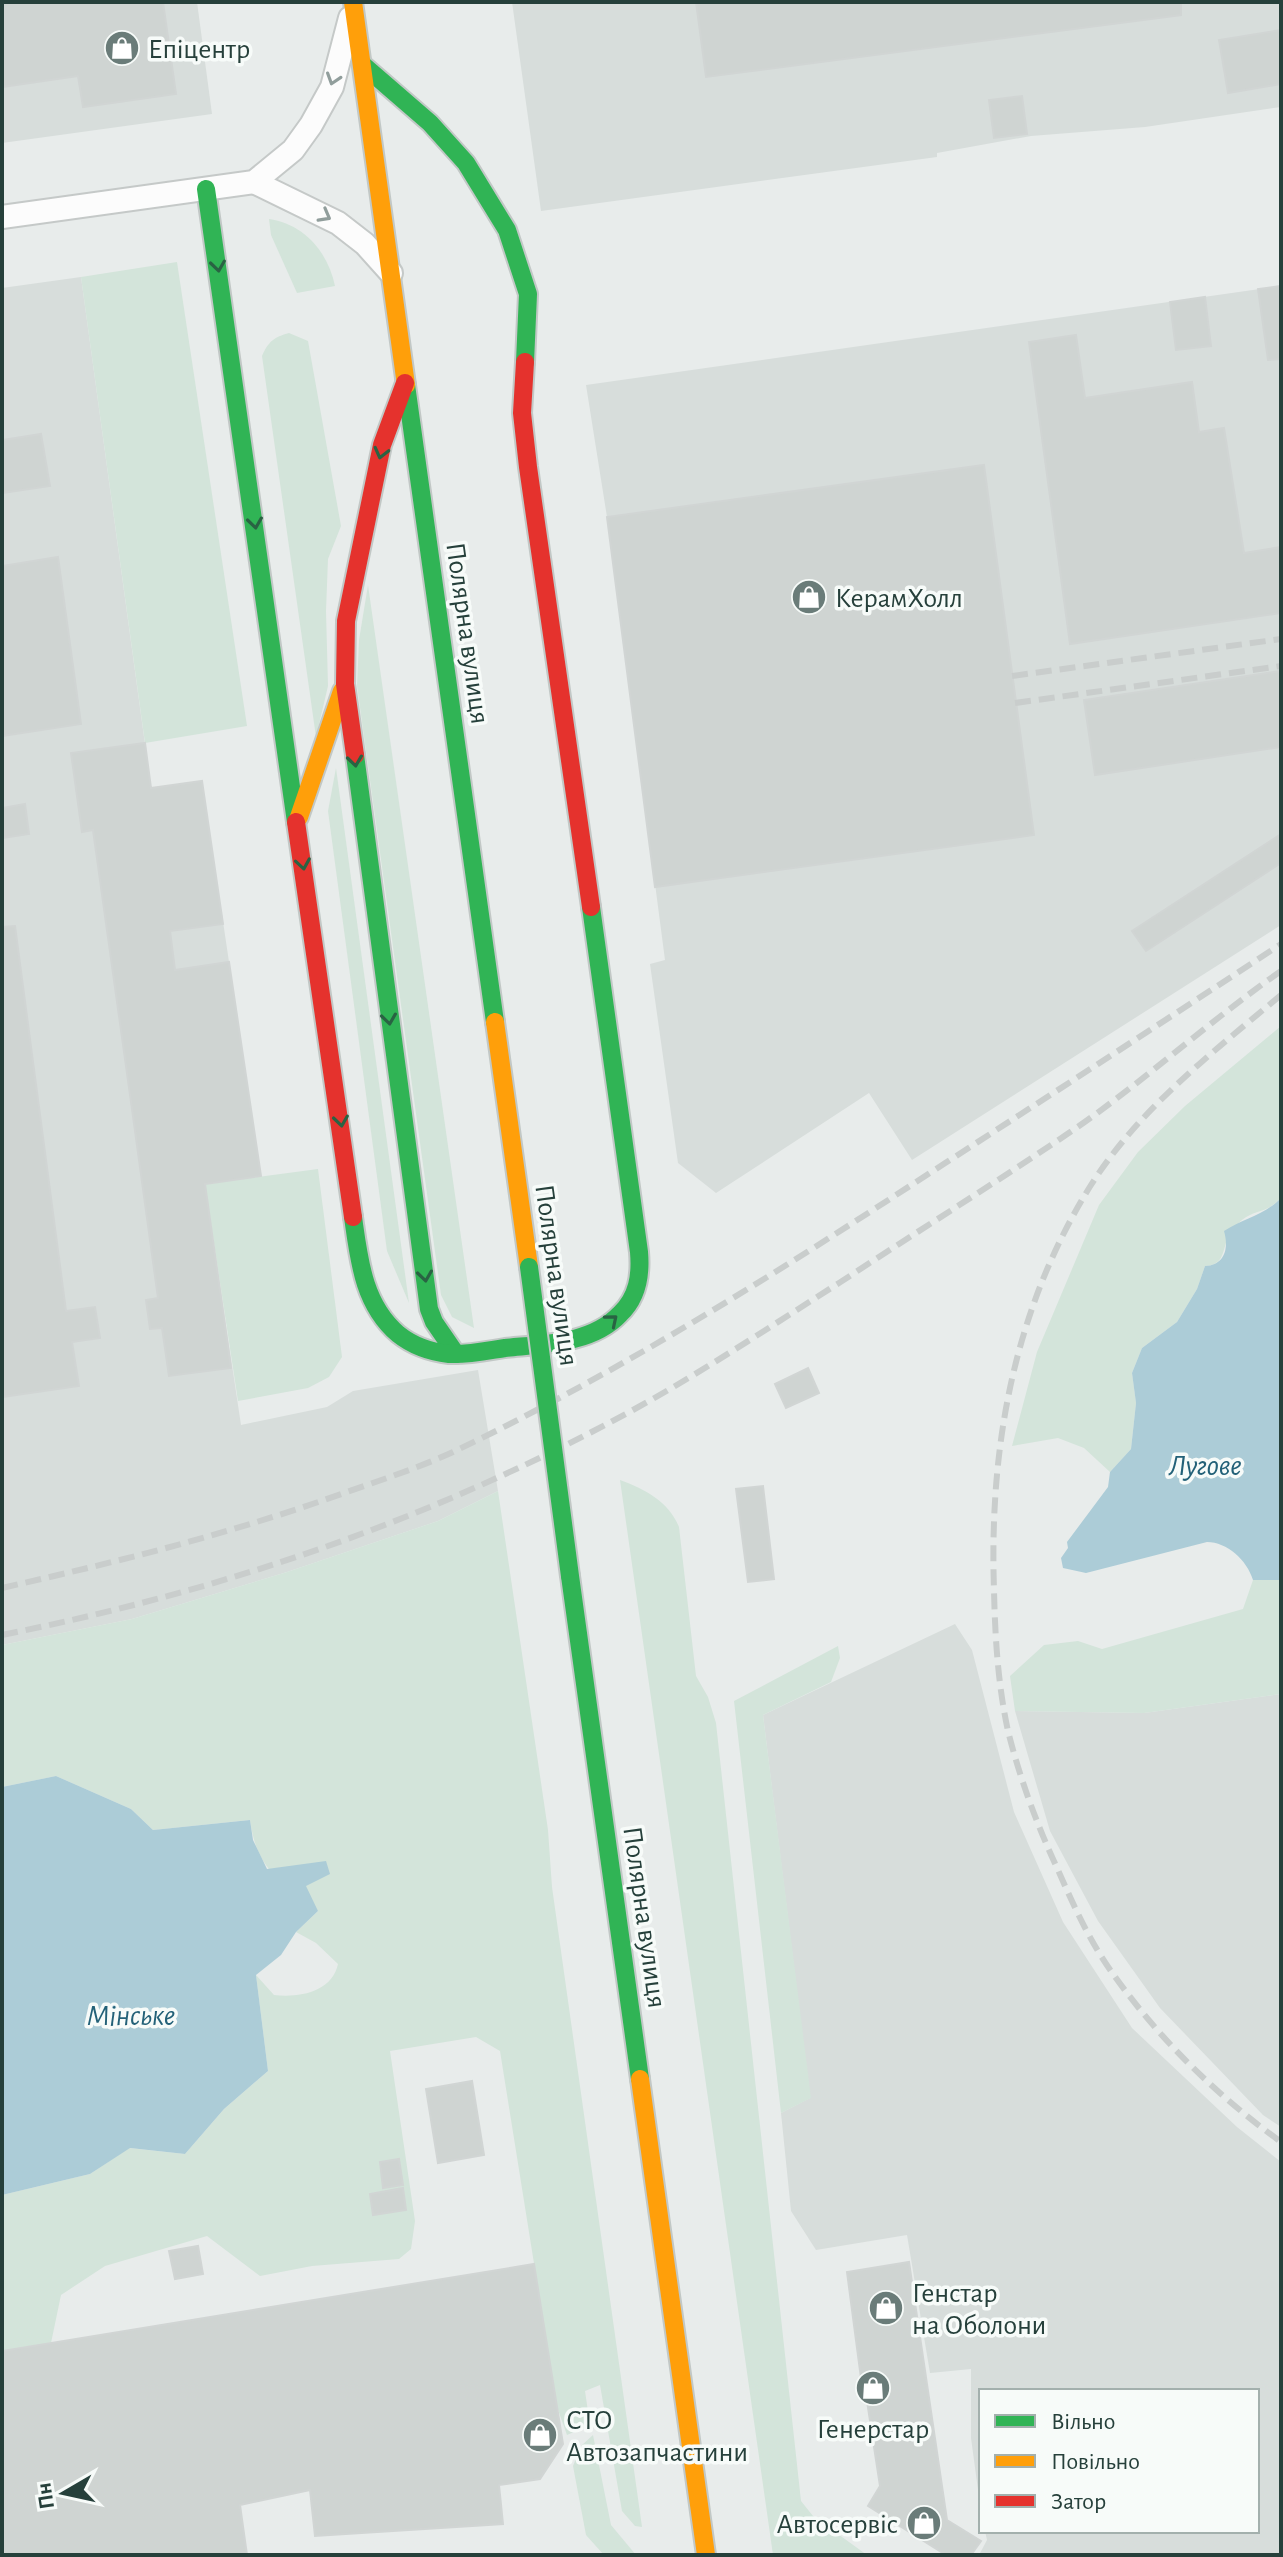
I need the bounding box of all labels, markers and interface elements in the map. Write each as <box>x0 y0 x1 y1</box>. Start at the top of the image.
shop icon: Епіцентр <box>103 29 141 67</box>
place label: Епіцентр <box>148 36 250 64</box>
one-way arrow <box>326 72 342 86</box>
one-way arrow <box>316 206 331 221</box>
one-way arrow <box>209 259 226 273</box>
one-way arrow <box>373 446 390 460</box>
one-way arrow <box>246 516 263 530</box>
street label: Полярна вулиця <box>440 541 494 726</box>
shop icon: КерамХолл <box>790 578 828 616</box>
place label: КерамХолл <box>835 585 963 613</box>
one-way arrow <box>346 754 363 768</box>
one-way arrow <box>294 857 311 871</box>
one-way arrow <box>380 1012 397 1026</box>
one-way arrow <box>332 1114 349 1128</box>
street label: Полярна вулиця <box>529 1183 583 1368</box>
one-way arrow <box>416 1270 433 1283</box>
one-way arrow <box>603 1315 617 1330</box>
water label: Лугове <box>1168 1451 1241 1481</box>
street label: Полярна вулиця <box>617 1825 671 2010</box>
water label: Мінське <box>87 2001 175 2031</box>
place label: Генстар на Оболони <box>912 2280 1046 2340</box>
shop icon: Генстар на Оболони <box>867 2289 905 2327</box>
shop icon: Генерстар <box>854 2369 892 2407</box>
legend <box>979 2389 1259 2533</box>
place label: СТО Автозапчастини <box>566 2407 748 2467</box>
text: Вільно <box>1051 2410 1116 2434</box>
shop icon: СТО Автозапчастини <box>521 2416 559 2454</box>
place label: Генерстар <box>817 2416 929 2444</box>
text: Повільно <box>1051 2450 1140 2474</box>
north arrow <box>24 2453 104 2533</box>
text: Пн <box>32 2481 58 2511</box>
text: Затор <box>1051 2490 1106 2514</box>
shop icon: Автосервіс <box>905 2504 943 2542</box>
place label: Автосервіс <box>777 2511 898 2539</box>

